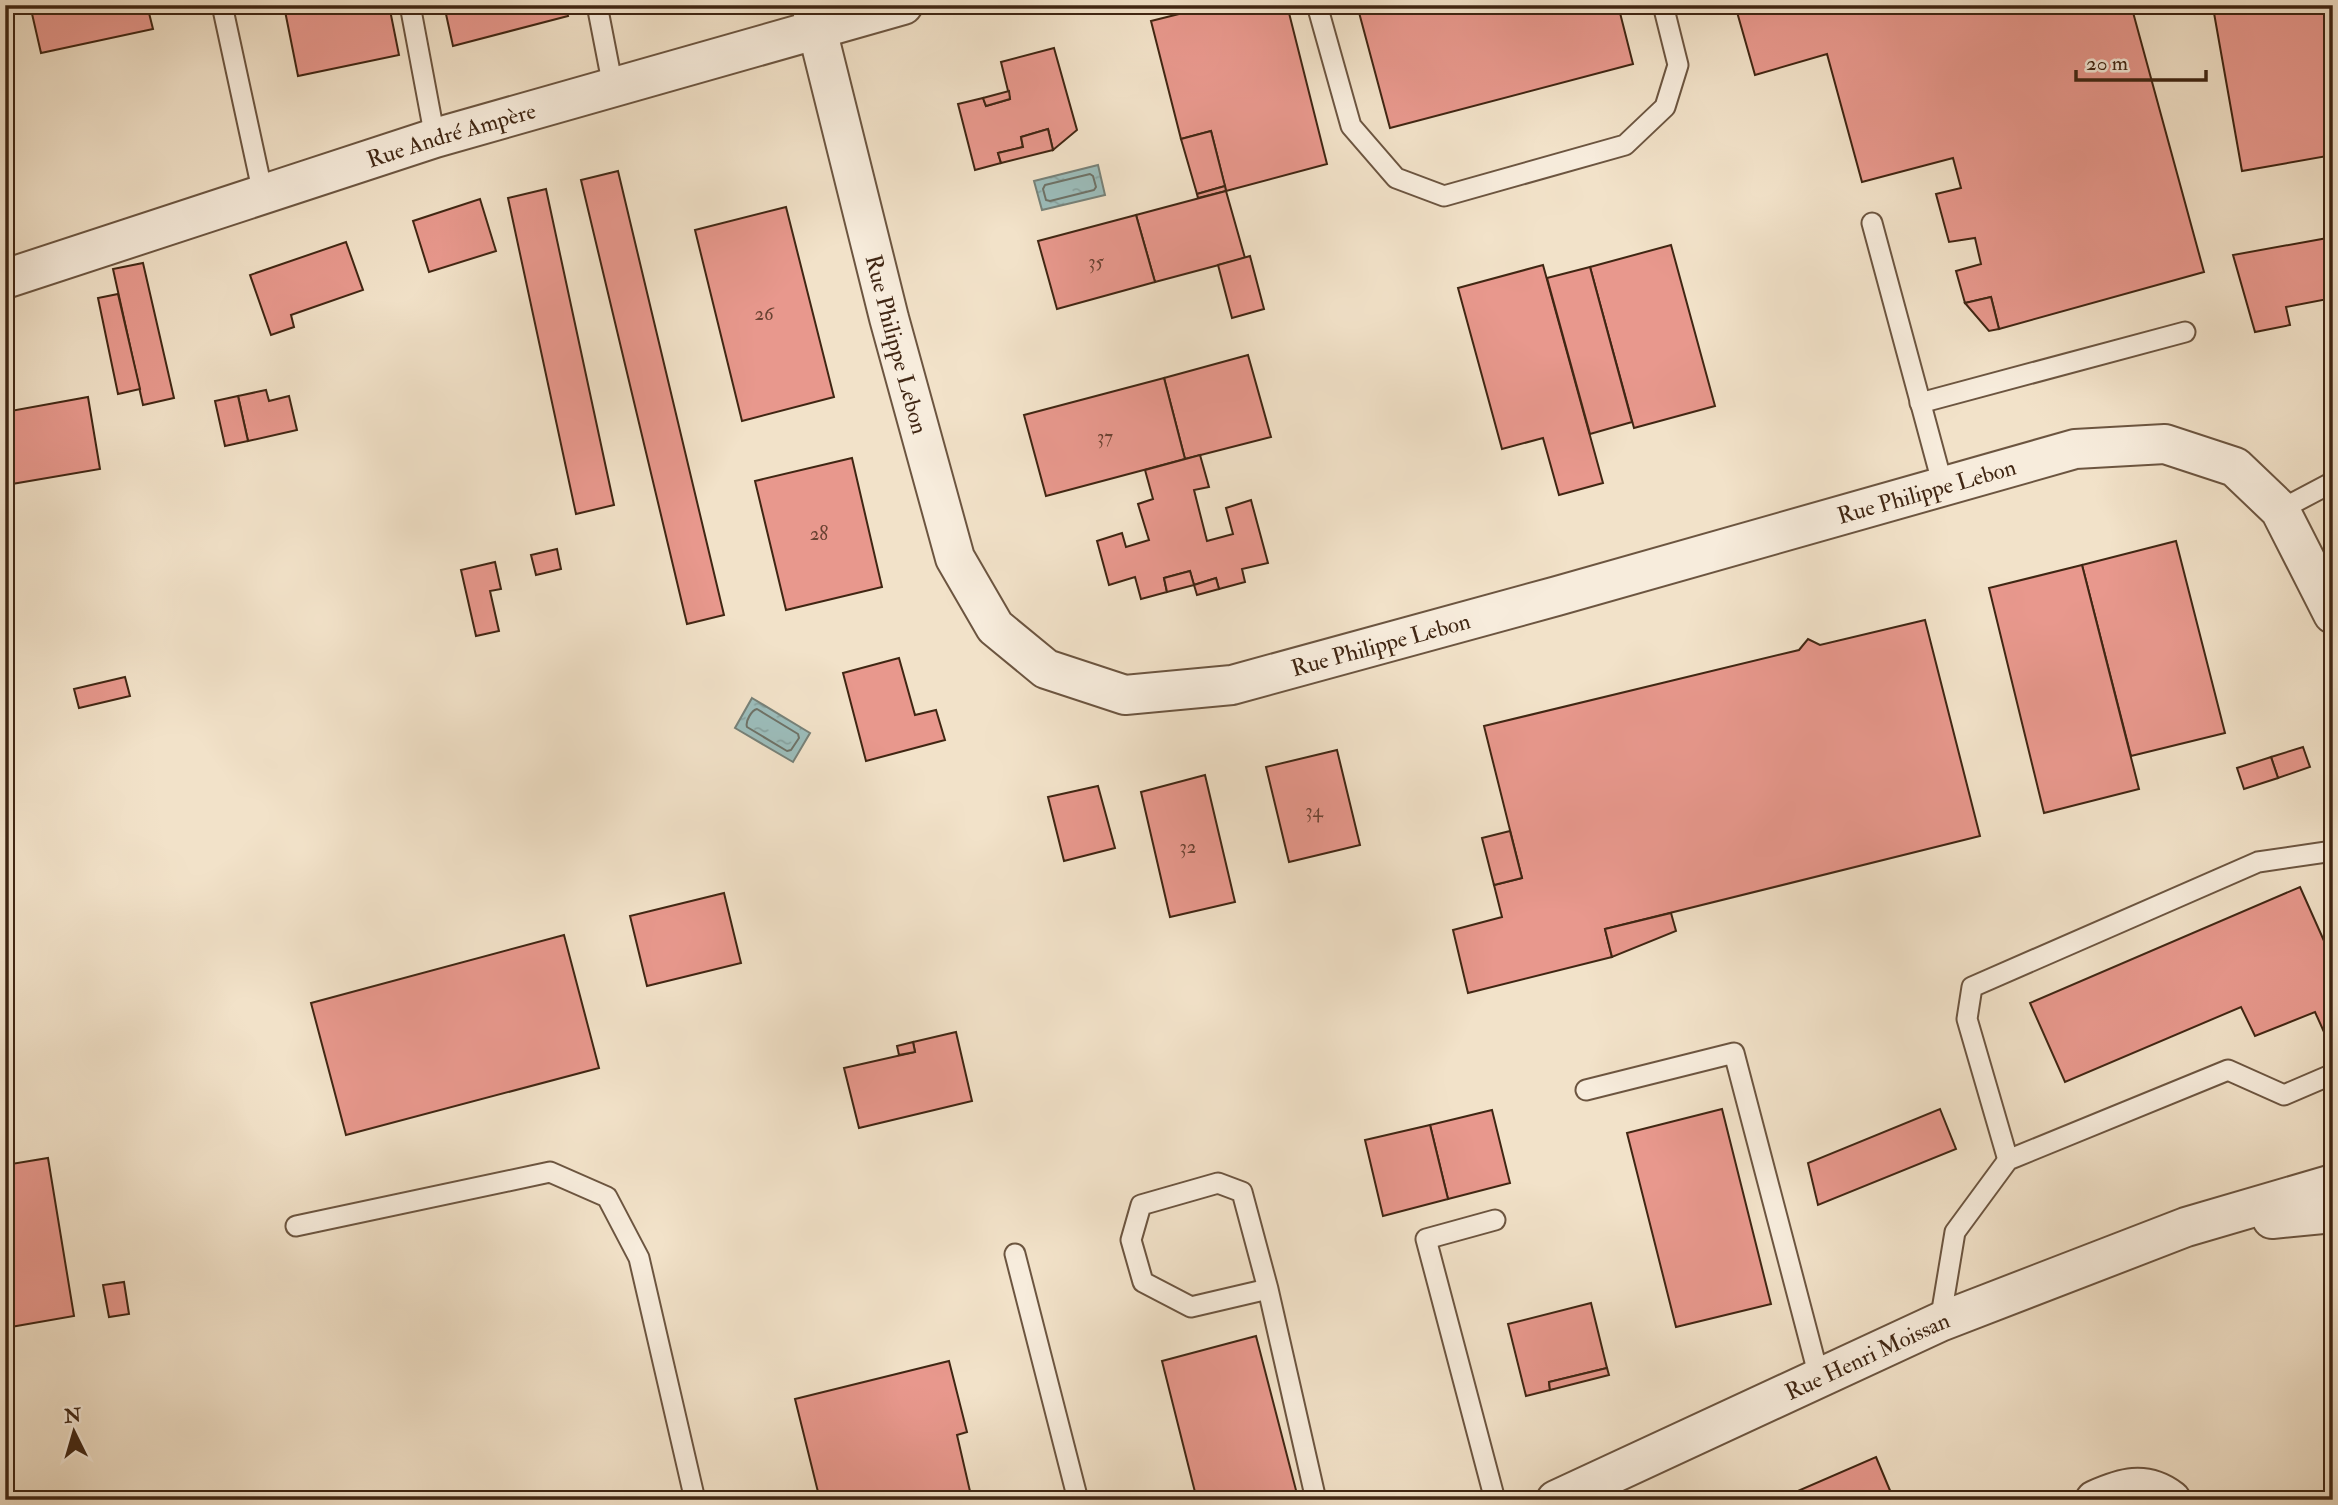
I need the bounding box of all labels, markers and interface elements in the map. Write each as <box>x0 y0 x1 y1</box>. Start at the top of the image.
scale bar <box>2076 38 2205 82</box>
text: 20 m <box>2086 50 2128 77</box>
street label: Rue André Ampère <box>363 96 539 174</box>
house number: 35 <box>1088 250 1104 274</box>
street label: Rue Philippe Lebon <box>859 252 935 437</box>
house number: 26 <box>754 302 775 326</box>
house number: 37 <box>1097 425 1113 449</box>
street label: Rue Philippe Lebon <box>1834 452 2019 530</box>
house number: 28 <box>810 522 828 546</box>
street label: Rue Philippe Lebon <box>1288 606 1474 683</box>
house number: 34 <box>1305 799 1323 823</box>
house number: 32 <box>1180 835 1196 859</box>
street label: Rue Henri Moissan <box>1780 1305 1954 1406</box>
north arrow <box>38 1396 108 1466</box>
text: N <box>62 1403 83 1429</box>

